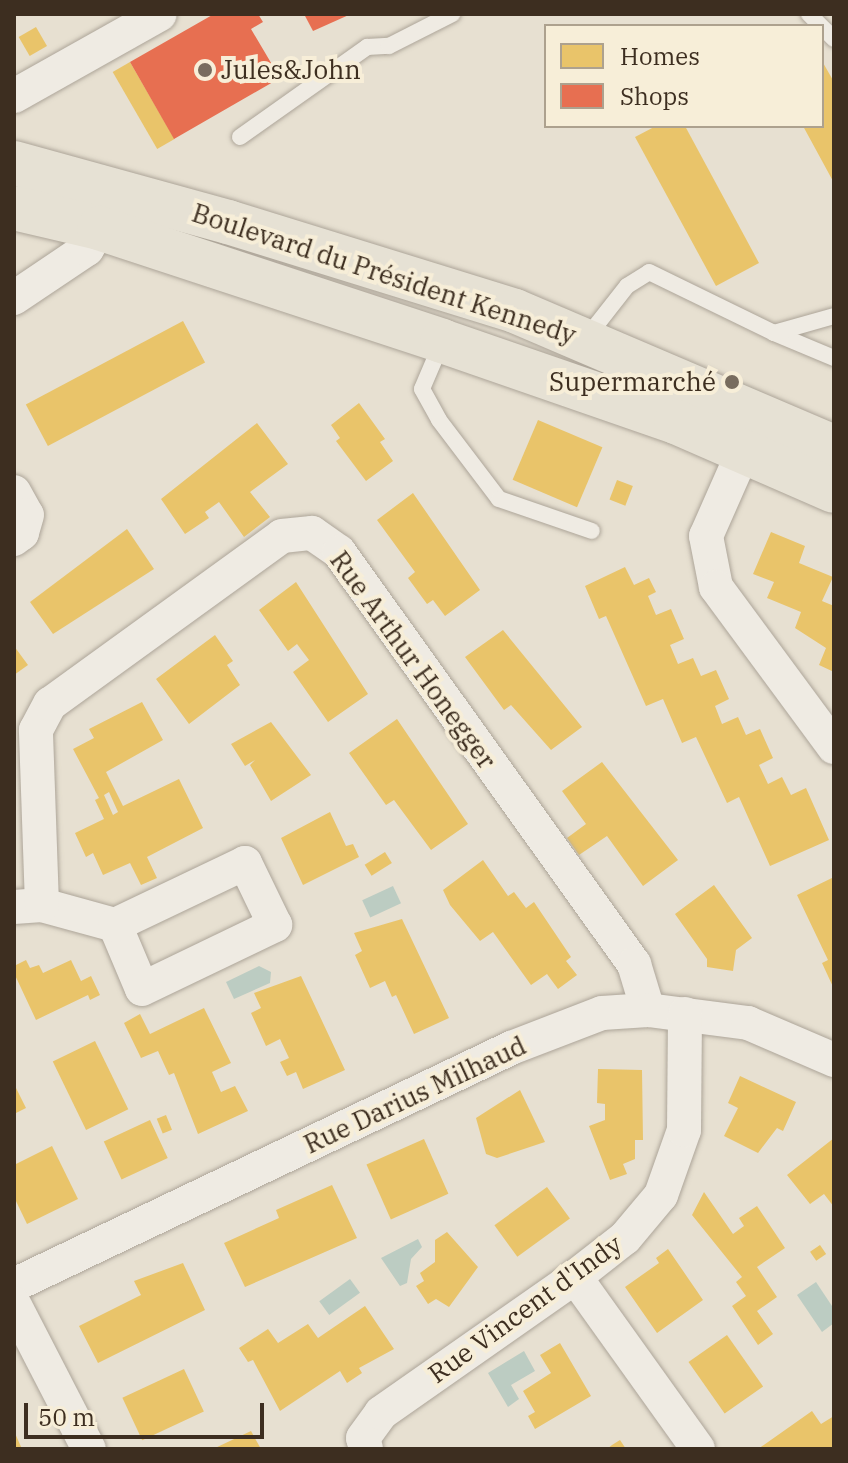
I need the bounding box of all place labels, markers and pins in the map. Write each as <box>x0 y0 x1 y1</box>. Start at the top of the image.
place label: Jules&John <box>221 54 361 86</box>
marker: Jules&John <box>196 61 214 79</box>
place label: Supermarché <box>549 366 716 398</box>
marker: Supermarché <box>723 373 741 391</box>

